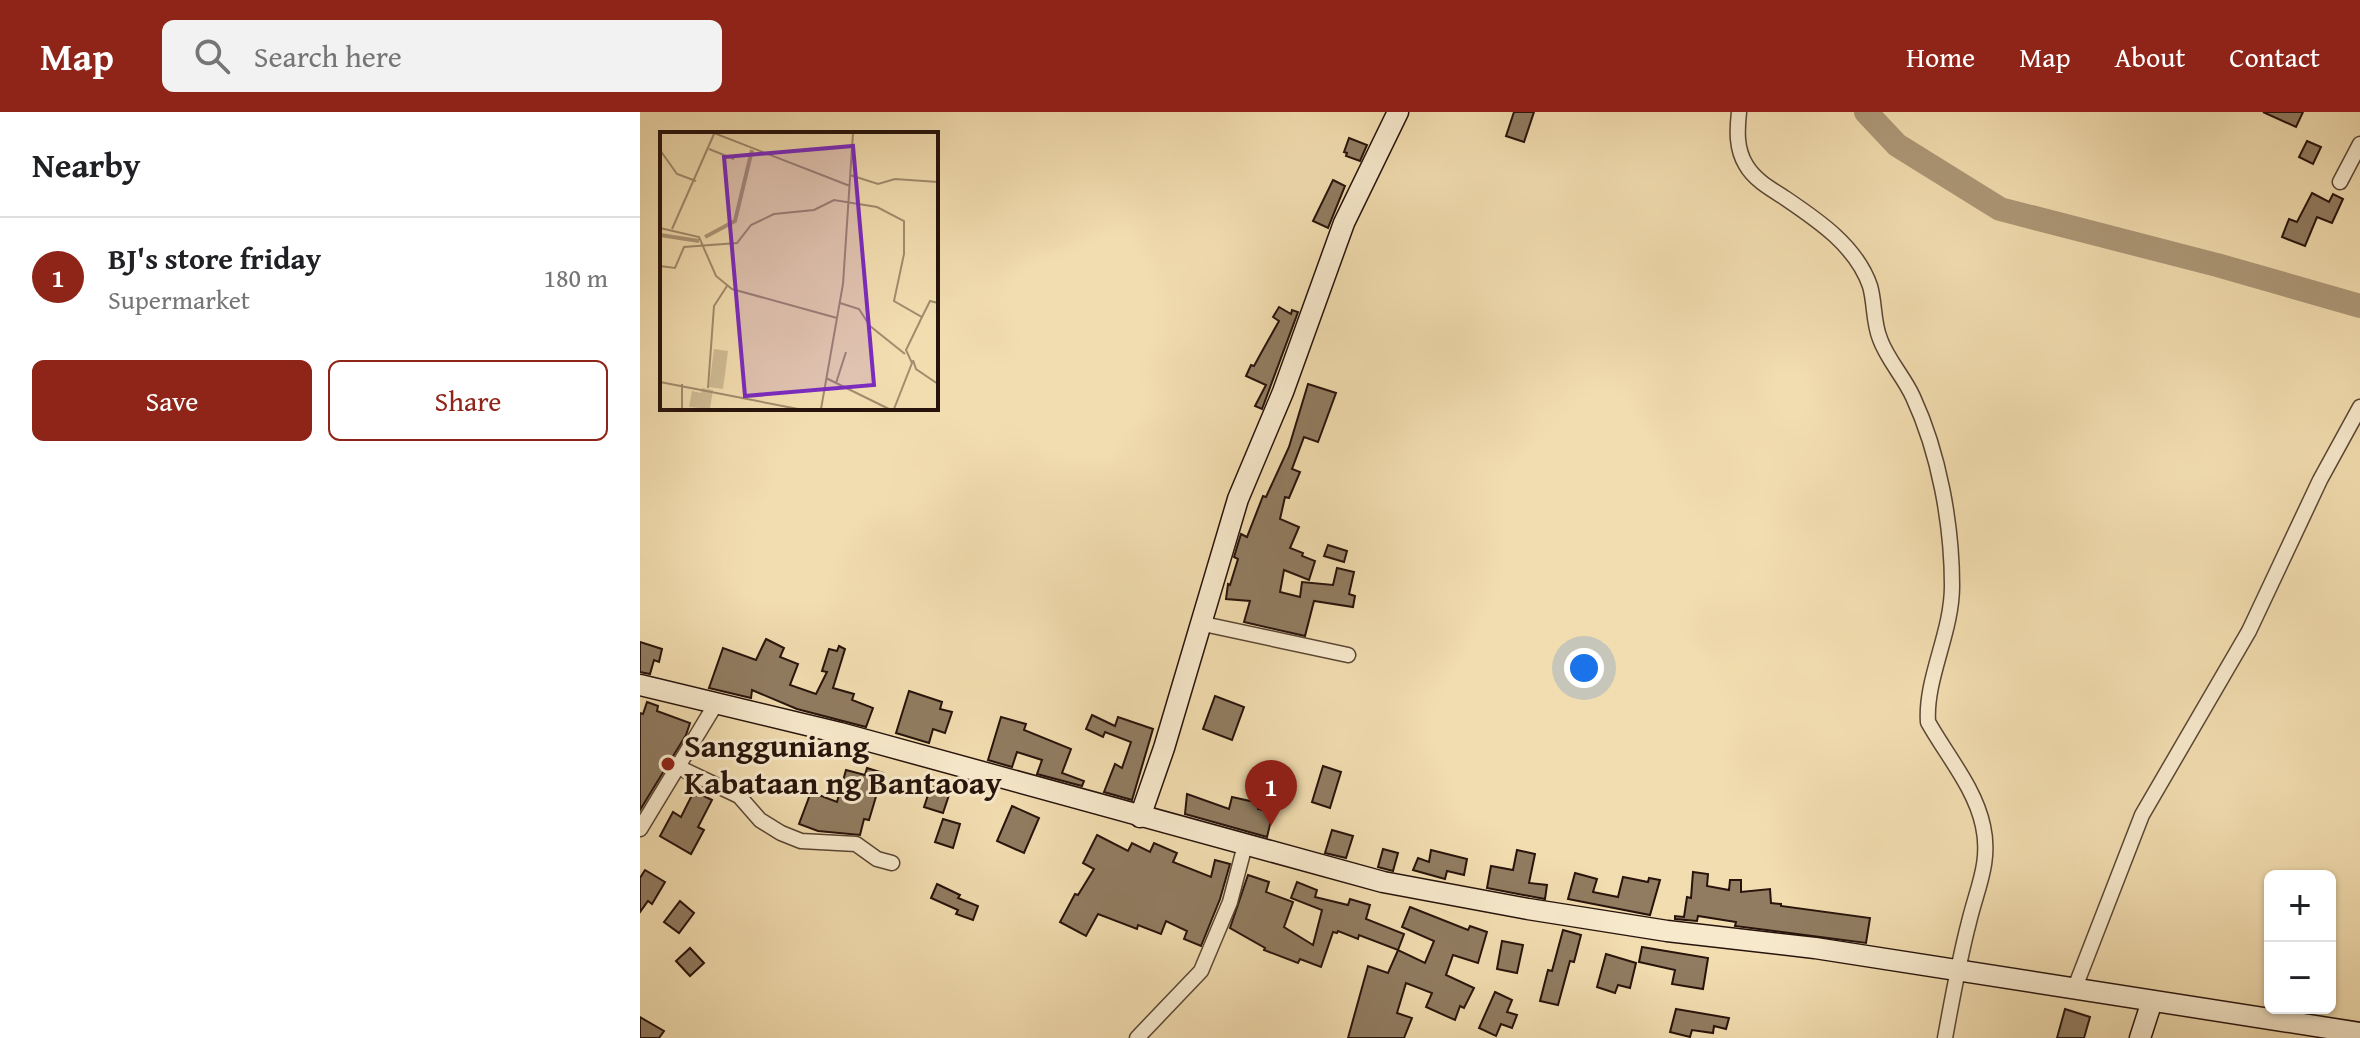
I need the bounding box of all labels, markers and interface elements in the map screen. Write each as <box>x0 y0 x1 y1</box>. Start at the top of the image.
search box <box>162 20 722 92</box>
text: Map <box>40 28 114 84</box>
icon: search <box>190 34 234 78</box>
text: Search here <box>254 34 402 78</box>
text: Home <box>1906 36 1975 77</box>
text: Map <box>2019 36 2071 77</box>
text: About <box>2115 36 2185 77</box>
text: Contact <box>2229 36 2320 77</box>
inset map <box>660 132 938 410</box>
text: Nearby <box>32 140 141 189</box>
text: BJ's store friday <box>108 236 321 280</box>
text: 1 <box>51 258 65 297</box>
text: 180 m <box>543 258 608 297</box>
text: Supermarket <box>108 280 250 319</box>
button: Save <box>32 360 312 441</box>
button: Share <box>328 360 608 441</box>
your location <box>1564 648 1604 688</box>
place label: Sangguniang Kabataan ng Bantaoay <box>684 722 1002 806</box>
marker: Sangguniang Kabataan ng Bantaoay <box>659 755 677 773</box>
pin: 1 <box>1245 760 1297 826</box>
map controls <box>2264 870 2336 1014</box>
button: + <box>2264 870 2336 942</box>
button: − <box>2264 942 2336 1014</box>

